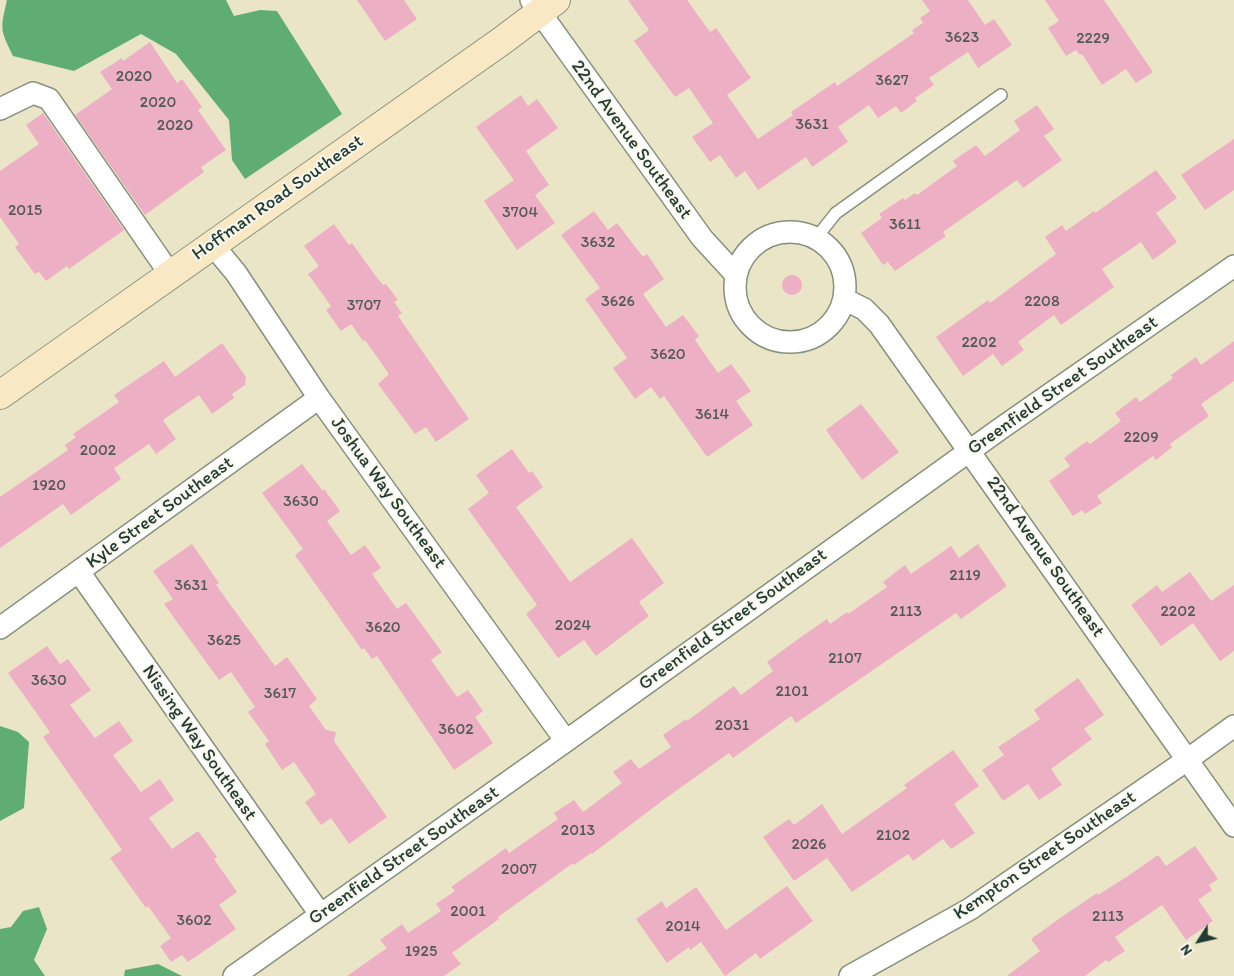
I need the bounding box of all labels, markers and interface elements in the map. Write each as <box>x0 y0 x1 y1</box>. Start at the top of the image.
house number: 3623 <box>945 28 979 48</box>
house number: 2229 <box>1076 29 1110 49</box>
street label: 22nd Avenue Southeast <box>566 56 696 224</box>
house number: 2020 <box>116 67 152 87</box>
house number: 3627 <box>875 71 909 91</box>
house number: 2020 <box>140 93 176 113</box>
house number: 3631 <box>795 115 829 135</box>
house number: 2020 <box>157 116 193 136</box>
street label: Hoffman Road Southeast <box>188 130 368 266</box>
house number: 2015 <box>8 201 42 221</box>
house number: 3704 <box>502 203 538 223</box>
house number: 3611 <box>889 215 921 235</box>
house number: 3632 <box>581 233 615 253</box>
house number: 3626 <box>601 292 635 312</box>
house number: 2208 <box>1024 292 1060 312</box>
house number: 3707 <box>347 296 381 316</box>
street label: Greenfield Street Southeast <box>963 312 1163 460</box>
house number: 2202 <box>961 333 997 353</box>
house number: 3620 <box>650 345 686 365</box>
house number: 3614 <box>695 405 729 425</box>
street label: Joshua Way Southeast <box>325 413 451 573</box>
house number: 2209 <box>1123 428 1159 448</box>
house number: 2002 <box>80 441 116 461</box>
street label: Kyle Street Southeast <box>82 452 238 574</box>
street label: 22nd Avenue Southeast <box>981 472 1109 642</box>
house number: 1920 <box>32 476 66 496</box>
house number: 3630 <box>283 492 319 512</box>
street label: Greenfield Street Southeast <box>634 544 832 696</box>
house number: 2119 <box>949 566 981 586</box>
house number: 3631 <box>174 576 208 596</box>
house number: 2113 <box>890 602 922 622</box>
house number: 2202 <box>1160 602 1196 622</box>
house number: 2024 <box>555 616 591 636</box>
house number: 3620 <box>365 618 401 638</box>
house number: 3625 <box>207 631 241 651</box>
house number: 2107 <box>828 649 862 669</box>
street label: Nissing Way Southeast <box>137 661 261 825</box>
house number: 3630 <box>31 671 67 691</box>
house number: 2101 <box>775 682 809 702</box>
house number: 3617 <box>264 684 296 704</box>
house number: 2031 <box>715 716 749 736</box>
house number: 3602 <box>438 720 474 740</box>
street label: Greenfield Street Southeast <box>304 782 504 930</box>
street label: Kempton Street Southeast <box>949 786 1141 926</box>
house number: 2013 <box>561 821 595 841</box>
house number: 2102 <box>876 826 910 846</box>
house number: 2026 <box>791 835 827 855</box>
house number: 2007 <box>501 860 537 880</box>
house number: 2001 <box>450 902 486 922</box>
house number: 2113 <box>1092 907 1124 927</box>
house number: 3602 <box>176 911 212 931</box>
north arrow <box>1174 916 1224 966</box>
house number: 2014 <box>665 917 701 937</box>
text: N <box>1177 941 1196 959</box>
house number: 1925 <box>405 942 437 962</box>

